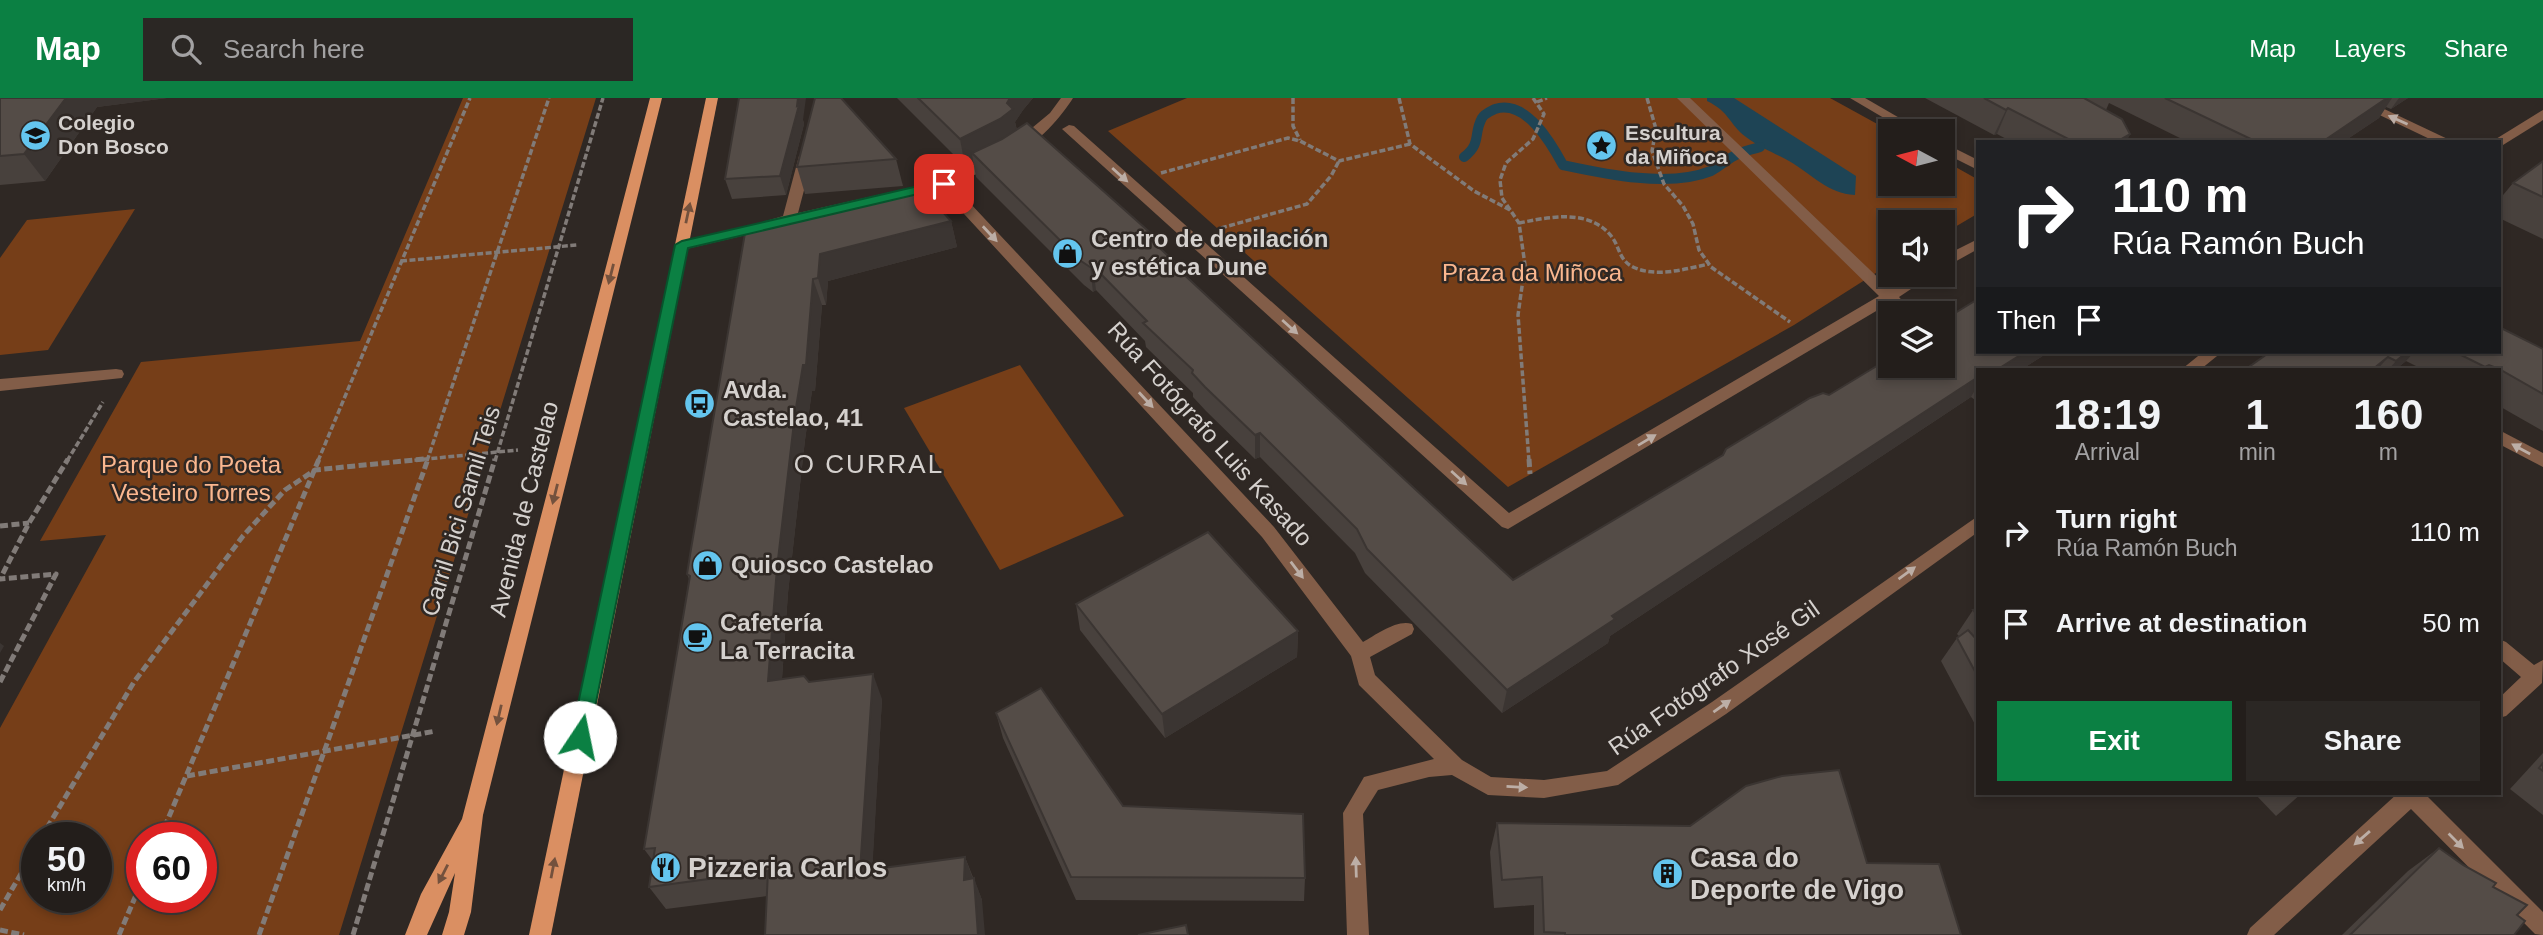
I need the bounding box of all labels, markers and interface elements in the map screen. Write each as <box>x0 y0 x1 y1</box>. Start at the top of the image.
search box <box>143 18 633 81</box>
text: Map <box>35 30 101 67</box>
icon: search <box>167 30 205 68</box>
text: Search here <box>223 34 365 64</box>
text: Map <box>2249 35 2296 62</box>
text: Layers <box>2334 35 2406 62</box>
text: Share <box>2444 35 2508 62</box>
place label: Colegio Don Bosco <box>58 111 169 158</box>
one-way arrow <box>2388 114 2409 125</box>
school or university icon: Colegio Don Bosco <box>18 118 52 152</box>
north arrow <box>1878 119 1955 196</box>
map controls <box>1878 119 1955 378</box>
place label: Escultura da Miñoca <box>1625 121 1728 168</box>
place icon: Escultura da Miñoca <box>1585 128 1619 162</box>
pin <box>914 154 974 214</box>
icon: arrive <box>925 165 963 203</box>
one-way arrow <box>1111 167 1129 183</box>
icon: right <box>1997 168 2088 259</box>
text: 110 m <box>2112 168 2248 222</box>
one-way arrow <box>683 202 694 224</box>
button: sound <box>1878 210 1955 287</box>
one-way arrow <box>982 225 998 242</box>
place label: Centro de depilación y estética Dune <box>1091 225 1328 280</box>
text: Rúa Ramón Buch <box>2112 225 2365 261</box>
shop icon: Centro de depilación y estética Dune <box>1051 236 1085 270</box>
park label: Praza da Miñoca <box>1442 259 1623 286</box>
one-way arrow <box>605 263 616 285</box>
button: layers <box>1878 301 1955 378</box>
icon: arrive <box>2070 301 2108 339</box>
text: Then <box>1997 305 2056 335</box>
street label: Rúa Fotógrafo Luis Kasado <box>1103 316 1318 551</box>
one-way arrow <box>1281 318 1298 334</box>
place label: Avda. Castelao, 41 <box>723 376 863 431</box>
bus stop icon: Avda. Castelao, 41 <box>683 387 717 421</box>
one-way arrow <box>1137 391 1153 408</box>
text: 18:19 <box>2054 391 2161 438</box>
text: 1 <box>2245 391 2269 438</box>
text: 160 <box>2353 391 2423 438</box>
street label: Avenida de Castelao <box>484 398 563 619</box>
street label: Carril Bici Samil Teis <box>416 403 505 619</box>
one-way arrow <box>1638 433 1657 446</box>
text: Arrival <box>2075 439 2140 465</box>
text: min <box>2239 439 2276 465</box>
text: m <box>2379 439 2398 465</box>
one-way arrow <box>2511 443 2531 455</box>
district label: O CURRAL <box>794 449 944 479</box>
park label: Parque do Poeta Vesteiro Torres <box>101 451 282 506</box>
one-way arrow <box>1450 470 1467 486</box>
one-way arrow <box>549 484 560 506</box>
text: Turn right <box>2056 504 2177 534</box>
icon: right <box>1997 514 2035 552</box>
text: 110 m <box>2410 517 2480 547</box>
text: Rúa Ramón Buch <box>2056 535 2238 561</box>
shop icon: Quiosco Castelao <box>691 548 725 582</box>
place label: Quiosco Castelao <box>731 551 934 578</box>
one-way arrow <box>1290 560 1305 578</box>
one-way arrow <box>1898 566 1916 580</box>
street label: Rúa Fotógrafo Xosé Gil <box>1603 595 1824 761</box>
icon: arrive <box>1997 605 2035 643</box>
text: Arrive at destination <box>2056 608 2307 638</box>
text: 50 m <box>2422 608 2480 638</box>
place label: Cafetería La Terracita <box>720 609 855 664</box>
cafe icon: Cafetería La Terracita <box>680 620 714 654</box>
one-way arrow <box>1713 699 1731 713</box>
position arrow <box>543 700 617 774</box>
button: Exit <box>1997 701 2232 781</box>
button: Share <box>2246 701 2480 781</box>
one-way arrow <box>494 704 505 726</box>
one-way arrow <box>1507 782 1529 793</box>
speed limit sign: 60 <box>126 822 217 913</box>
one-way arrow <box>2354 829 2371 845</box>
one-way arrow <box>2447 832 2464 848</box>
text: 50 <box>47 839 86 878</box>
place label: Casa do Deporte de Vigo <box>1690 842 1904 905</box>
restaurant icon: Pizzeria Carlos <box>648 850 682 884</box>
place label: Pizzeria Carlos <box>688 852 887 883</box>
one-way arrow <box>1350 856 1361 878</box>
building icon: Casa do Deporte de Vigo <box>1650 856 1684 890</box>
one-way arrow <box>548 857 559 879</box>
one-way arrow <box>437 864 448 884</box>
text: km/h <box>47 875 86 895</box>

